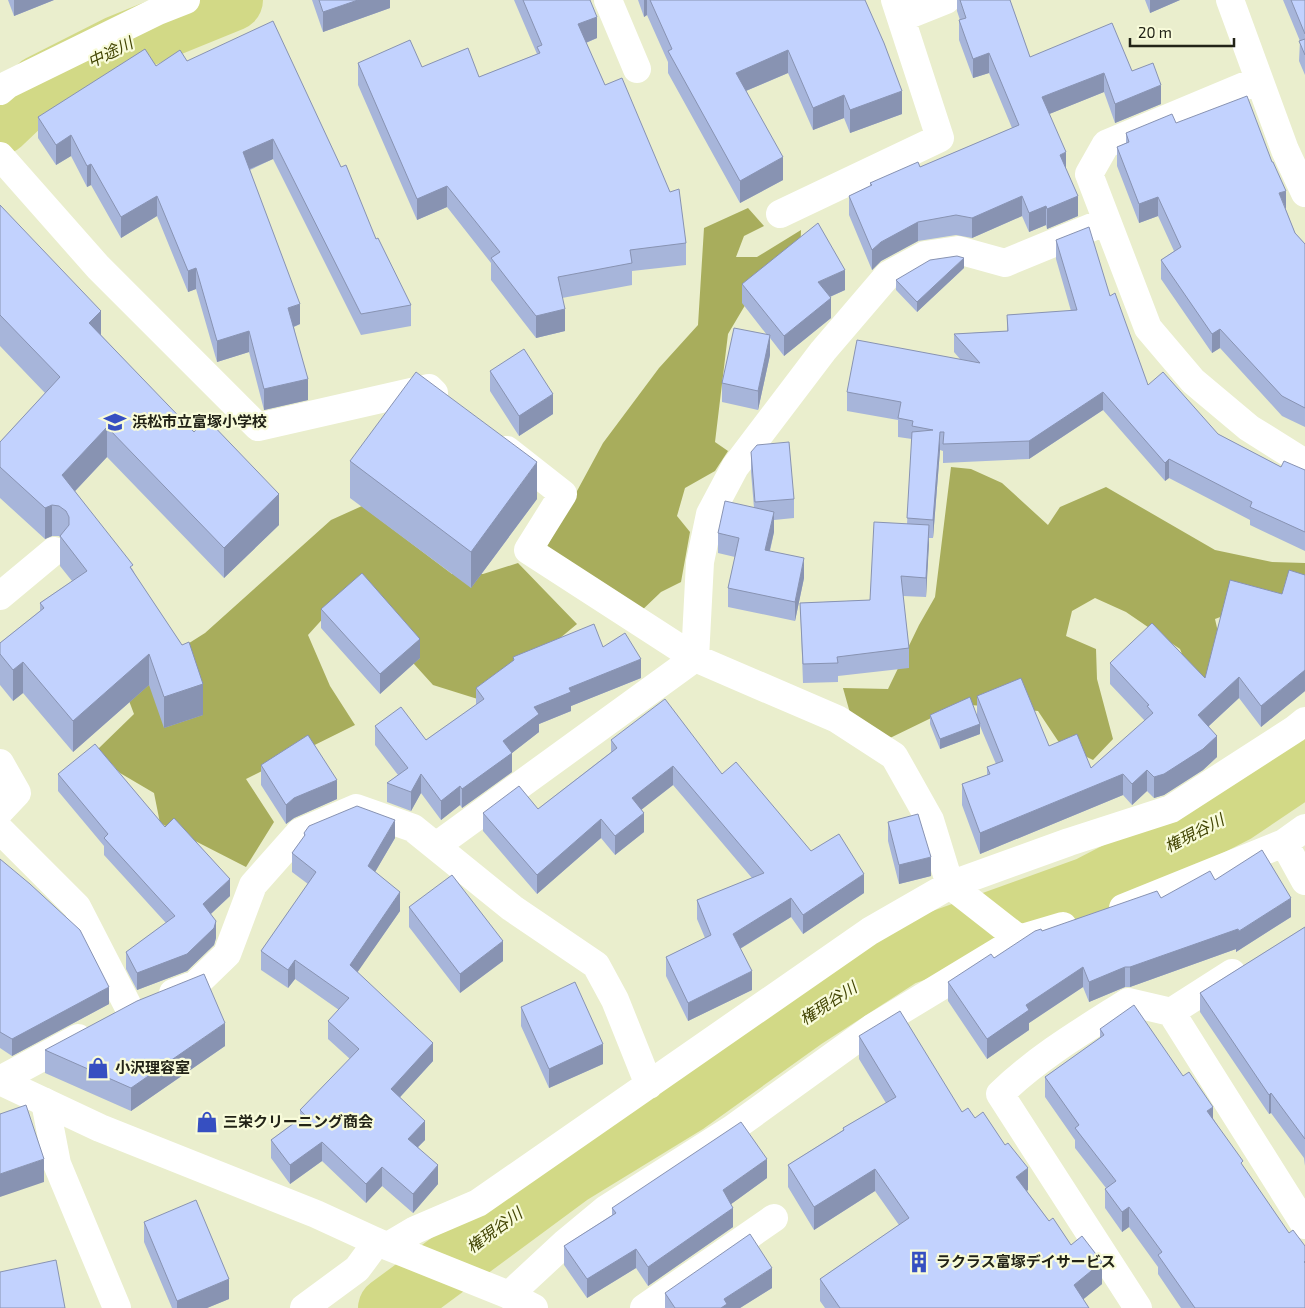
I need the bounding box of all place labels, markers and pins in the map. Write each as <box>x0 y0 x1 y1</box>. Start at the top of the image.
school or university icon: 浜松市立富塚小学校 <box>102 409 128 435</box>
place label: 浜松市立富塚小学校 <box>132 412 267 430</box>
shop icon: 小沢理容室 <box>85 1055 111 1081</box>
place label: 小沢理容室 <box>115 1058 190 1076</box>
shop icon: 三栄クリーニング商会 <box>194 1109 220 1135</box>
place label: 三栄クリーニング商会 <box>223 1112 373 1130</box>
building icon: ラクラス富塚デイサービス <box>906 1249 932 1275</box>
place label: ラクラス富塚デイサービス <box>936 1252 1116 1270</box>

